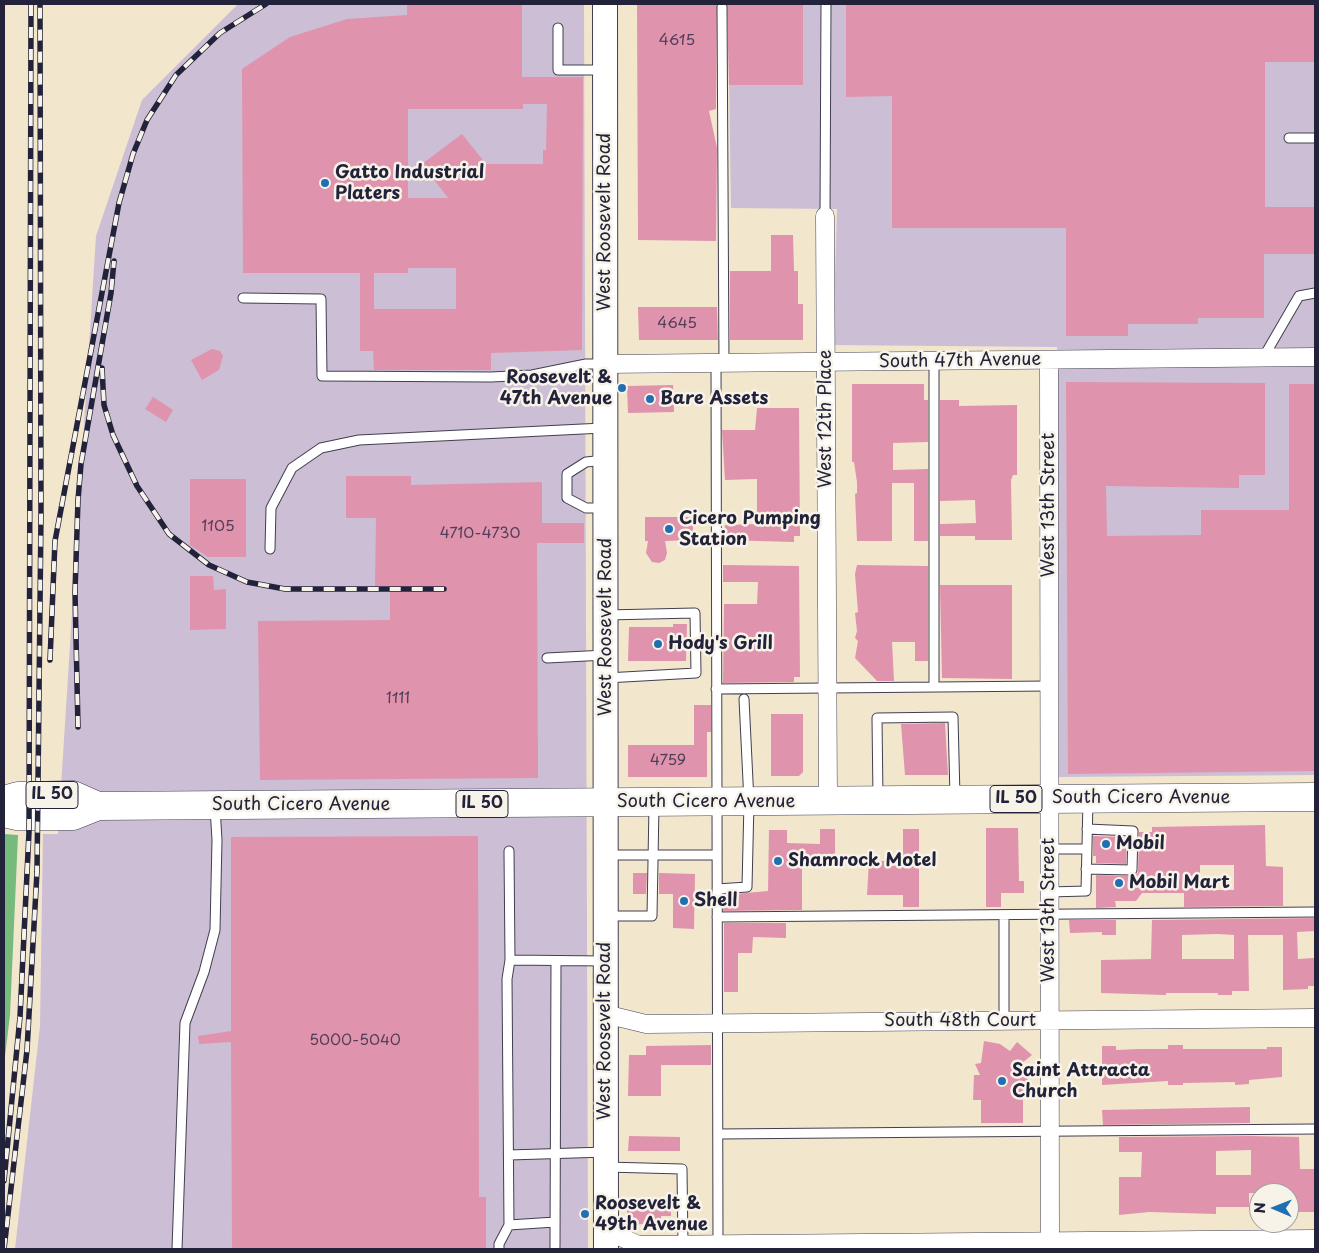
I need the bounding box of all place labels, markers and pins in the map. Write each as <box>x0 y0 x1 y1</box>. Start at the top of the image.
place label: Gatto Industrial Platers <box>335 162 484 204</box>
marker: Gatto Industrial Platers <box>319 177 331 189</box>
place label: Roosevelt & 47th Avenue <box>500 367 612 409</box>
marker: Roosevelt & 47th Avenue <box>616 382 628 394</box>
place label: Bare Assets <box>660 388 768 410</box>
marker: Bare Assets <box>644 393 656 405</box>
place label: Cicero Pumping Station <box>679 508 821 550</box>
marker: Cicero Pumping Station <box>663 523 675 535</box>
place label: Hody's Grill <box>668 633 773 655</box>
marker: Hody's Grill <box>652 638 664 650</box>
place label: Mobil <box>1116 833 1165 855</box>
marker: Mobil <box>1100 838 1112 850</box>
place label: Shamrock Motel <box>788 850 936 872</box>
marker: Shamrock Motel <box>772 855 784 867</box>
place label: Mobil Mart <box>1129 872 1230 894</box>
marker: Mobil Mart <box>1113 877 1125 889</box>
place label: Shell <box>694 890 737 912</box>
marker: Shell <box>678 895 690 907</box>
place label: Saint Attracta Church <box>1012 1060 1150 1102</box>
marker: Saint Attracta Church <box>996 1075 1008 1087</box>
place label: Roosevelt & 49th Avenue <box>595 1193 708 1236</box>
marker: Roosevelt & 49th Avenue <box>579 1208 591 1220</box>

